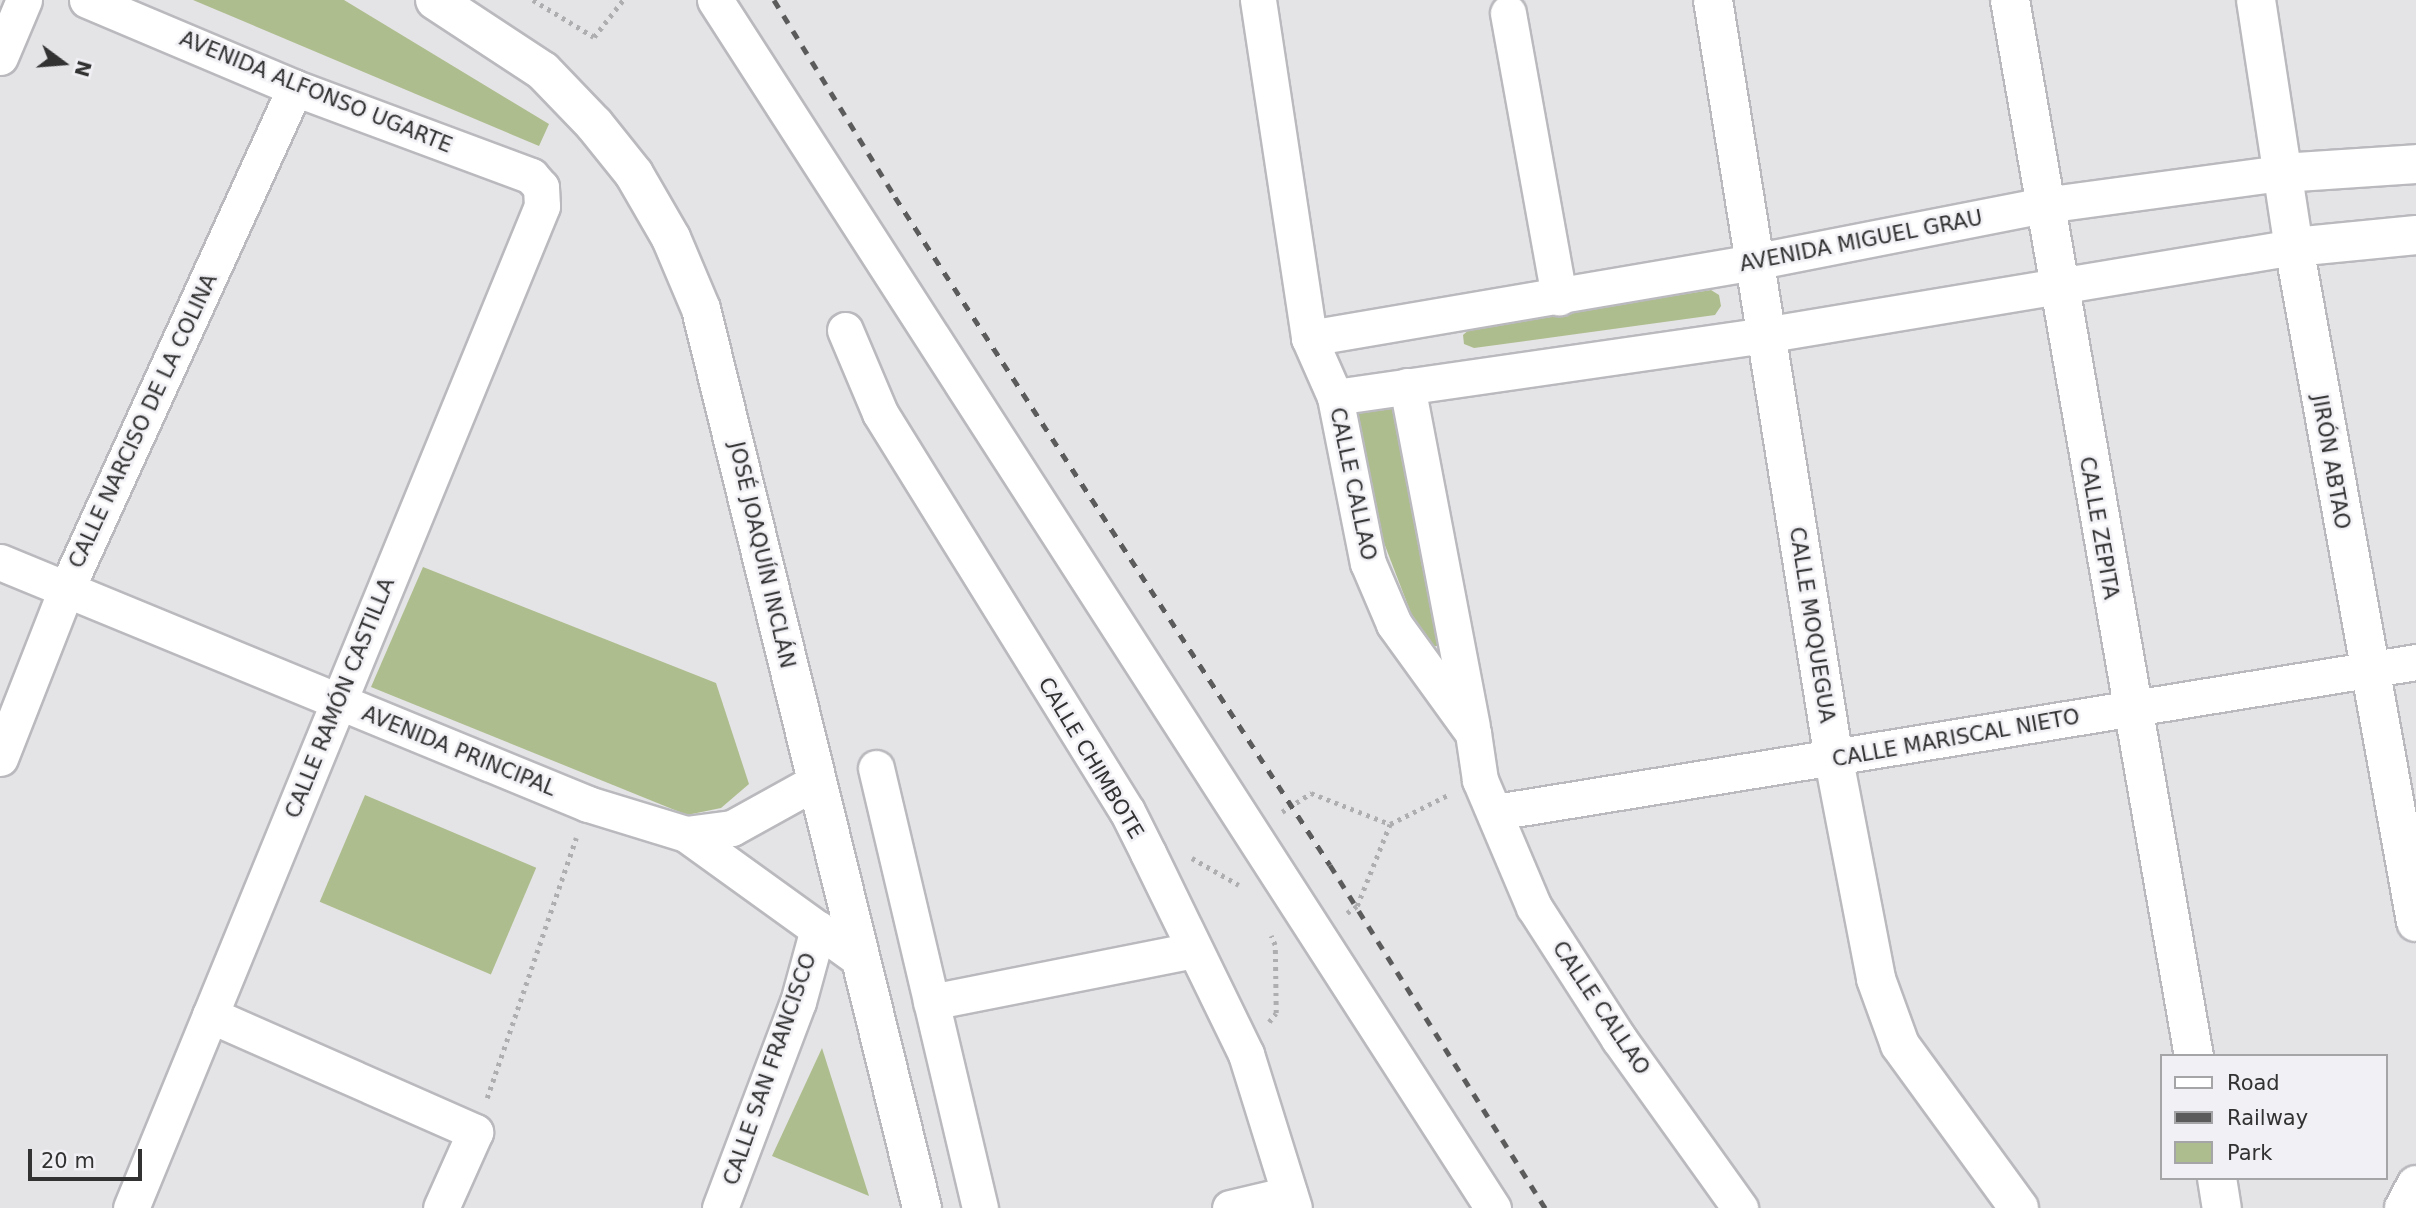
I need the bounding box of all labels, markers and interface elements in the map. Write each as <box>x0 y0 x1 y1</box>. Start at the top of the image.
street label: AVENIDA ALFONSO UGARTE <box>176 26 456 158</box>
north arrow <box>28 28 98 98</box>
text: N <box>70 58 96 79</box>
street label: AVENIDA MIGUEL GRAU <box>1737 205 1985 277</box>
street label: CALLE NARCISO DE LA COLINA <box>64 270 222 572</box>
street label: JIRÓN ABTAO <box>2307 393 2355 531</box>
street label: CALLE CALLAO <box>1324 405 1382 563</box>
street label: JOSÉ JOAQUÍN INCLÁN <box>724 439 800 671</box>
street label: CALLE ZEPITA <box>2074 455 2124 601</box>
street label: CALLE MOQUEGUA <box>1784 525 1840 725</box>
street label: CALLE RAMÓN CASTILLA <box>280 574 400 822</box>
street label: CALLE CHIMBOTE <box>1033 673 1149 843</box>
street label: AVENIDA PRINCIPAL <box>358 701 560 801</box>
street label: CALLE MARISCAL NIETO <box>1830 704 2082 772</box>
street label: CALLE CALLAO <box>1547 936 1655 1080</box>
street label: CALLE SAN FRANCISCO <box>718 949 822 1189</box>
legend <box>2160 1054 2388 1180</box>
text: Road <box>2227 1071 2280 1095</box>
text: Railway <box>2227 1106 2308 1130</box>
scale bar <box>32 1134 145 1178</box>
text: Park <box>2227 1141 2272 1165</box>
text: 20 m <box>41 1149 95 1173</box>

